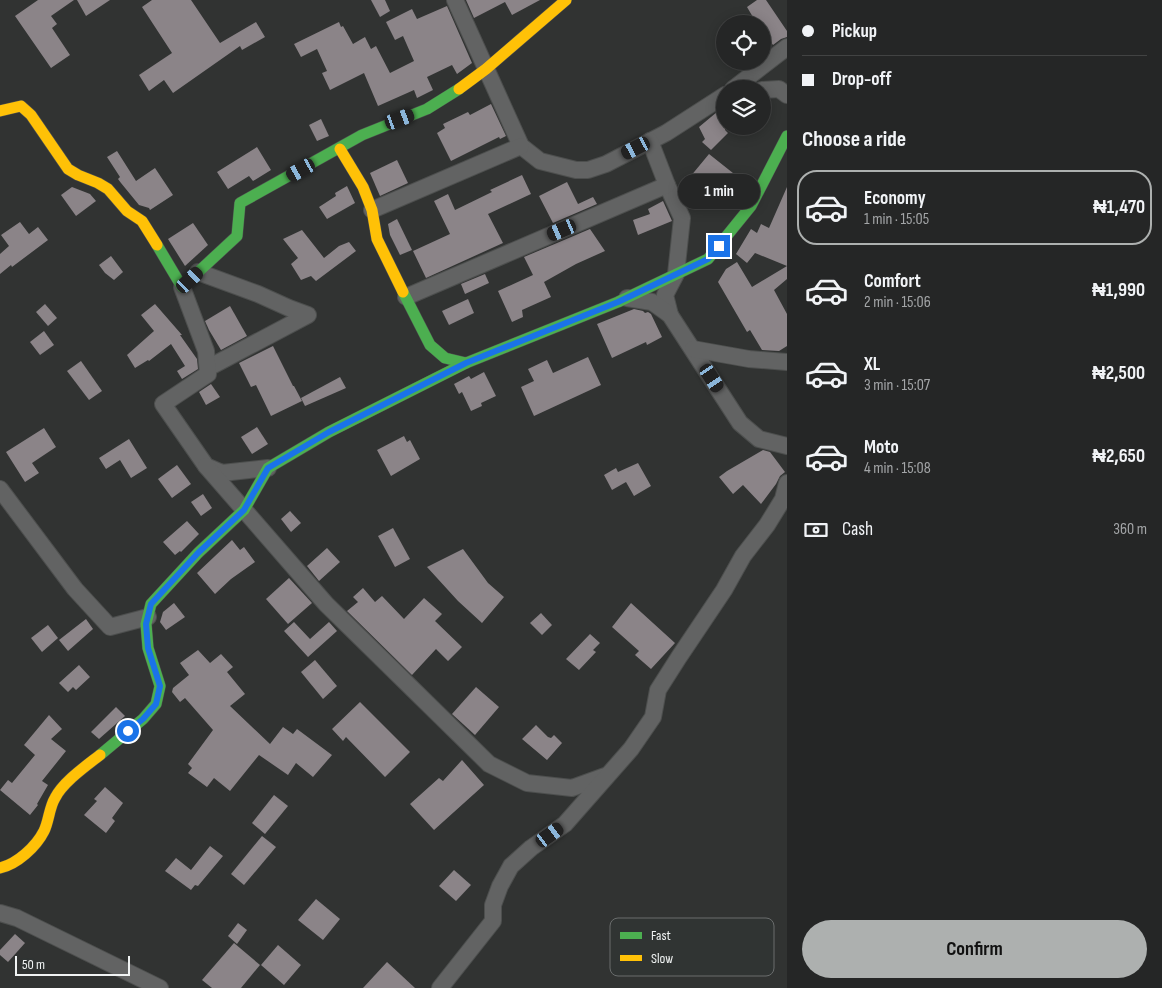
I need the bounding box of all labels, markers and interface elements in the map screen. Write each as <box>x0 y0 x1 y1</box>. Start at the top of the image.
map controls <box>716 15 771 135</box>
button: locate <box>716 15 771 70</box>
text: Pickup <box>832 20 877 43</box>
text: Drop-off <box>832 68 892 91</box>
button: layers <box>716 80 771 135</box>
car <box>383 107 416 131</box>
text: Choose a ride <box>802 126 906 153</box>
car <box>619 135 652 161</box>
car <box>284 156 317 184</box>
callout: 1 min <box>678 174 760 208</box>
text: 1 min <box>704 182 734 201</box>
icon: car <box>804 185 849 230</box>
text: Economy <box>864 187 926 210</box>
text: ₦1,470 <box>1093 196 1145 219</box>
text: 1 min · 15:05 <box>864 210 929 229</box>
car <box>545 217 578 243</box>
route end <box>708 235 730 257</box>
car <box>173 264 206 296</box>
icon: car <box>804 268 849 313</box>
text: Comfort <box>864 270 921 293</box>
text: ₦1,990 <box>1092 279 1145 302</box>
text: 2 min · 15:06 <box>864 293 931 312</box>
icon: car <box>804 351 849 396</box>
text: XL <box>864 353 880 376</box>
car <box>697 361 726 395</box>
text: ₦2,500 <box>1092 362 1145 385</box>
text: 3 min · 15:07 <box>864 376 930 395</box>
icon: car <box>804 434 849 479</box>
text: Moto <box>864 436 899 459</box>
text: ₦2,650 <box>1092 445 1145 468</box>
text: 4 min · 15:08 <box>864 459 931 478</box>
icon: cash <box>802 516 830 544</box>
text: Cash <box>842 518 873 541</box>
text: 360 m <box>1113 520 1147 539</box>
route start <box>117 720 139 742</box>
car <box>533 820 566 850</box>
legend <box>610 918 774 976</box>
button: Confirm <box>802 920 1147 978</box>
text: Fast <box>651 927 671 944</box>
text: Slow <box>651 950 673 967</box>
scale bar <box>15 953 130 976</box>
text: 50 m <box>22 956 45 973</box>

